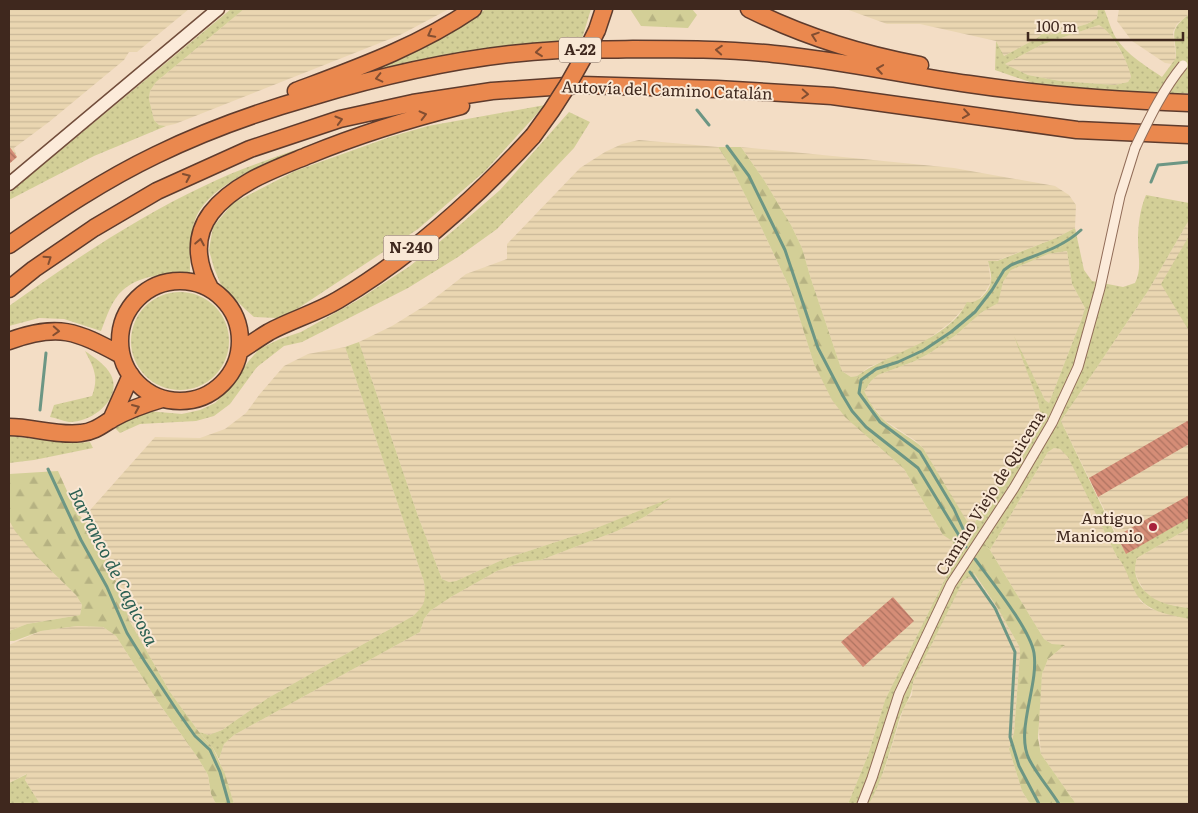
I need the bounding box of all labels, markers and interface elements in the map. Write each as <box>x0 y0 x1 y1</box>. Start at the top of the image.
scale bar <box>1028 10 1183 42</box>
text: 100 m <box>1036 14 1077 37</box>
one-way arrow <box>427 28 436 38</box>
one-way arrow <box>811 32 819 42</box>
road number: A-22 <box>559 38 601 62</box>
one-way arrow <box>715 45 723 56</box>
one-way arrow <box>535 46 543 57</box>
one-way arrow <box>876 65 885 75</box>
one-way arrow <box>374 72 383 83</box>
street label: Autovía del Camino Catalán <box>561 73 773 105</box>
one-way arrow <box>801 89 809 100</box>
one-way arrow <box>962 108 970 118</box>
one-way arrow <box>419 110 428 121</box>
one-way arrow <box>335 115 343 125</box>
one-way arrow <box>182 173 191 183</box>
road number: N-240 <box>384 236 438 260</box>
one-way arrow <box>194 238 204 246</box>
one-way arrow <box>43 256 52 266</box>
one-way arrow <box>52 325 60 336</box>
one-way arrow <box>131 404 140 414</box>
street label: Camino Viejo de Quicena <box>929 405 1050 579</box>
water label: Barranco de Cagicosa <box>63 483 166 651</box>
place label: Antiguo Manicomio <box>1056 505 1143 547</box>
marker: Antiguo Manicomio <box>1147 521 1159 533</box>

